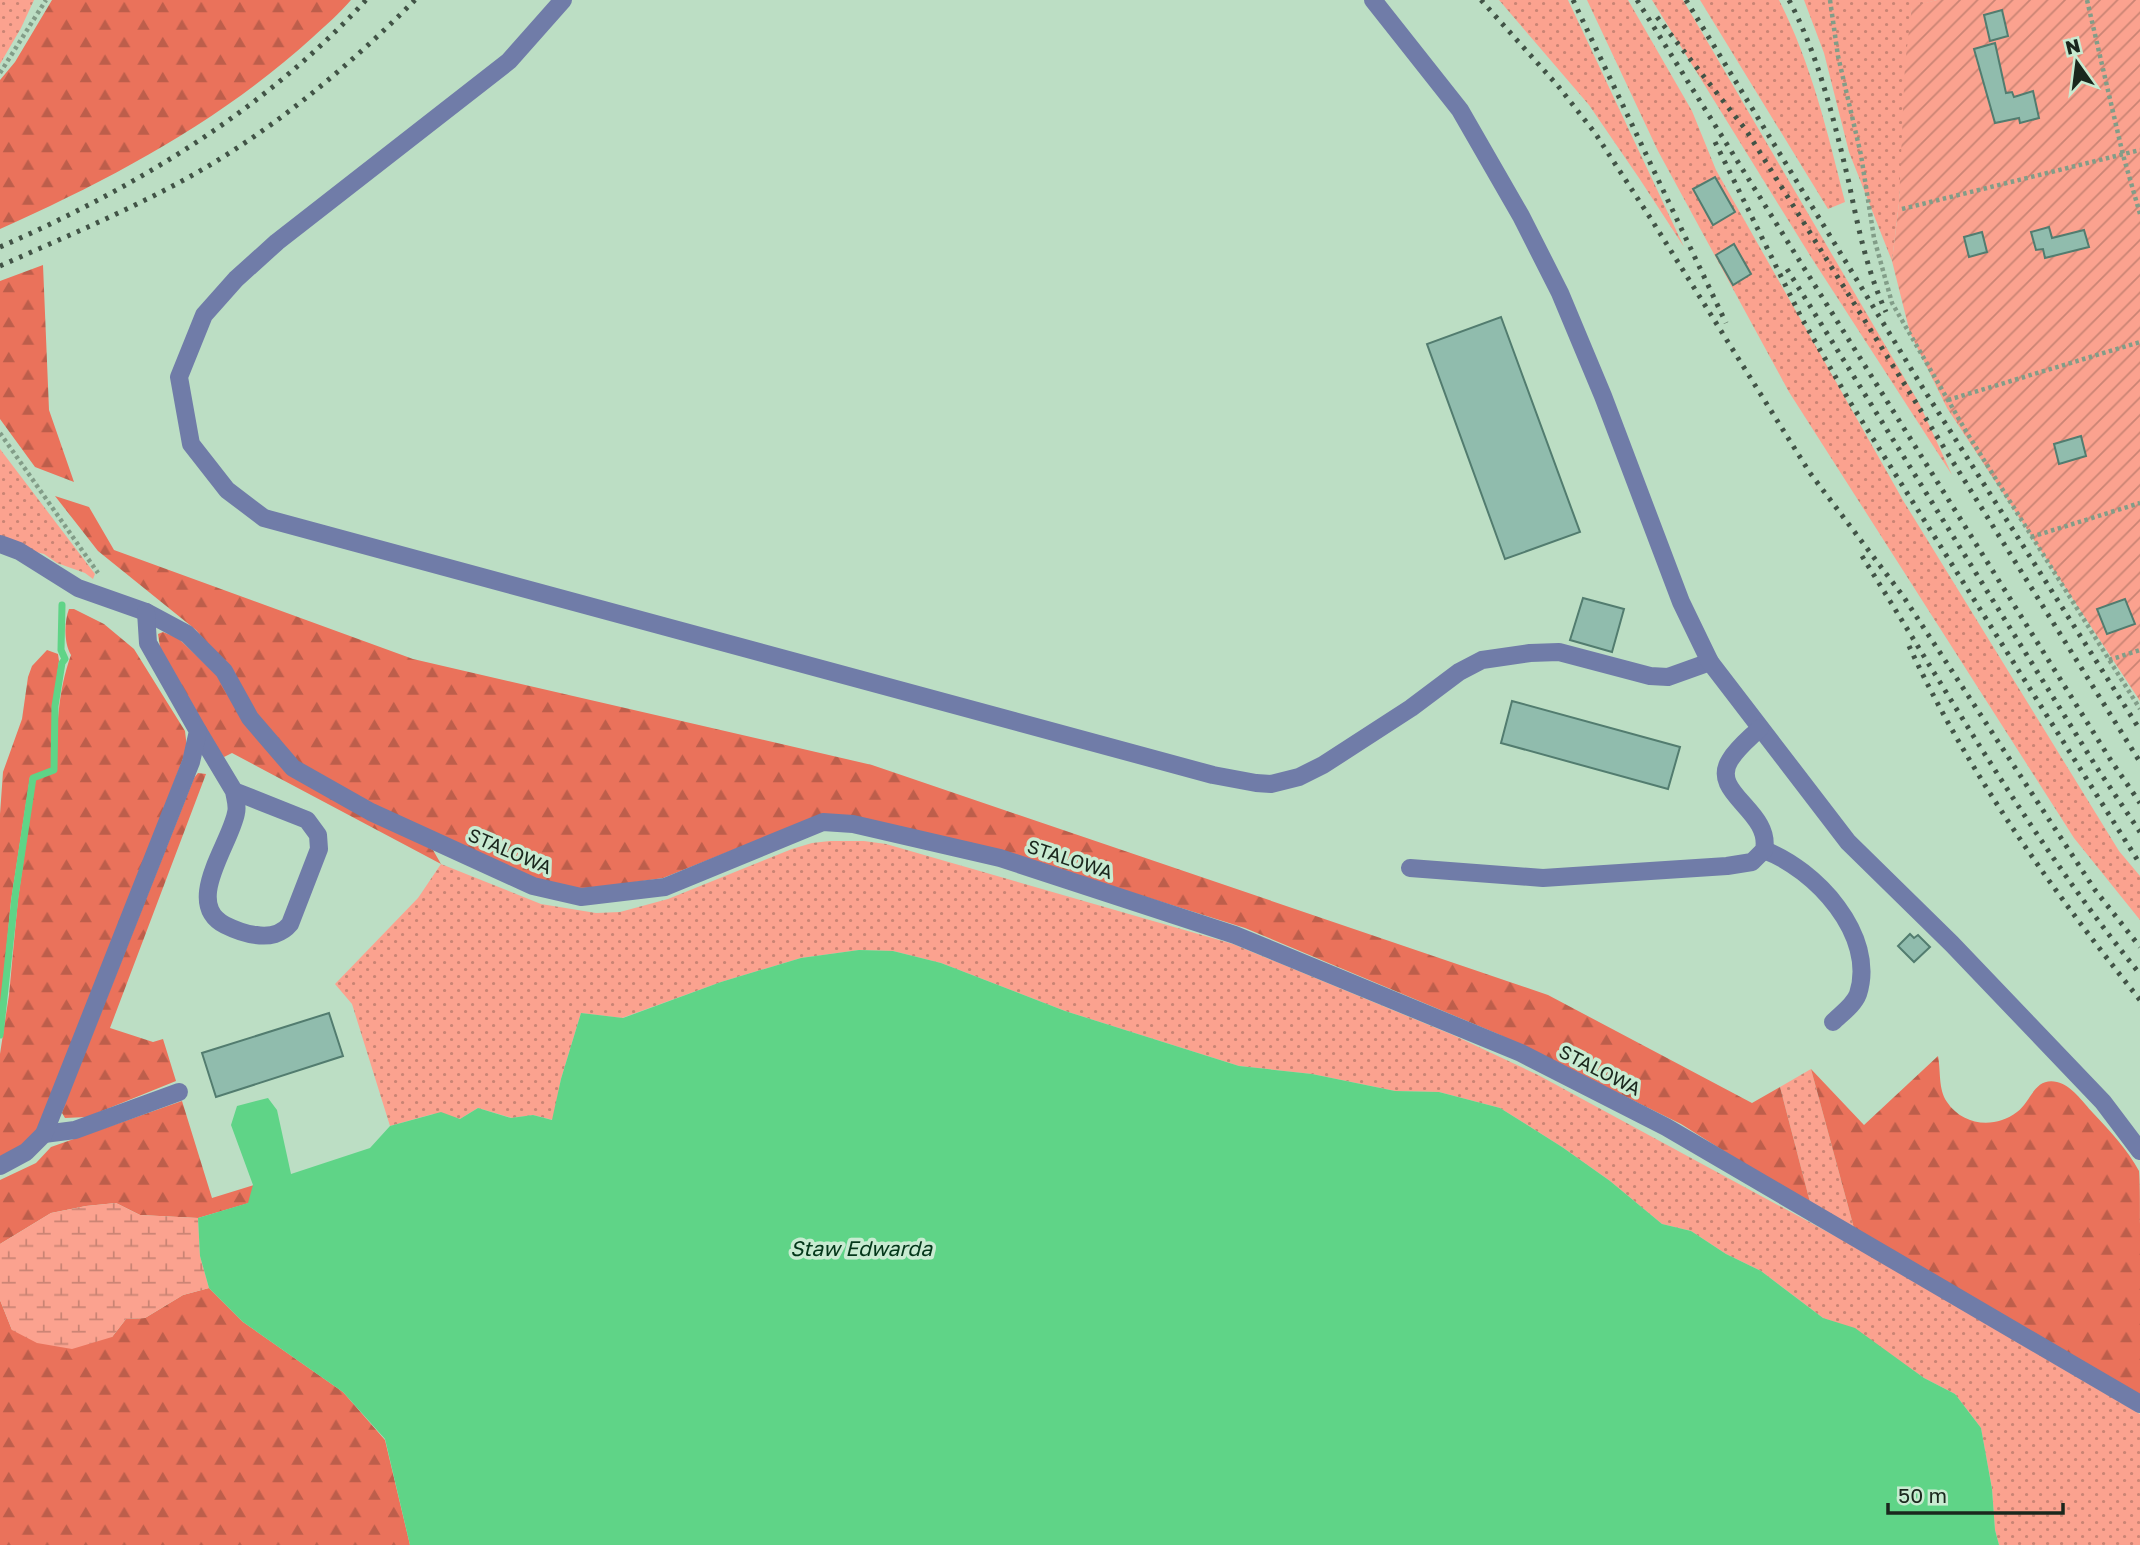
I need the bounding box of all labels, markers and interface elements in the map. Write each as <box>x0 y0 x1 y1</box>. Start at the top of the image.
north arrow <box>2042 28 2112 98</box>
text: N <box>2063 33 2083 59</box>
street label: STALOWA <box>465 823 556 879</box>
street label: STALOWA <box>1024 834 1116 883</box>
street label: STALOWA <box>1555 1039 1645 1100</box>
water label: Staw Edwarda <box>790 1235 933 1261</box>
scale bar <box>1888 1472 2063 1516</box>
text: 50 m <box>1898 1482 1947 1508</box>

